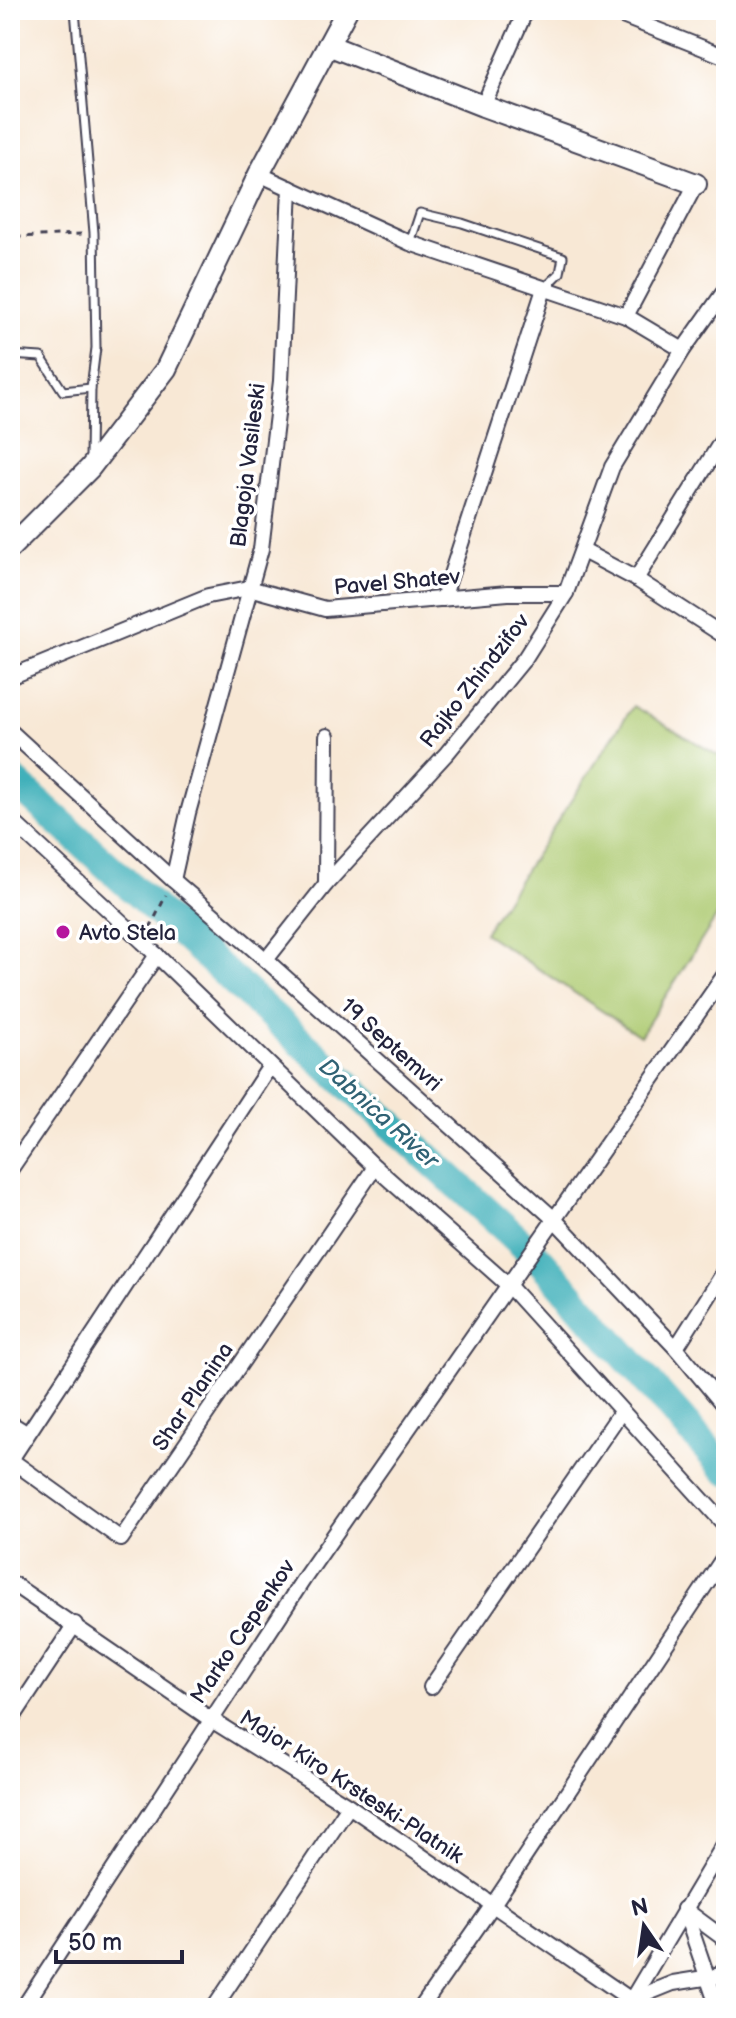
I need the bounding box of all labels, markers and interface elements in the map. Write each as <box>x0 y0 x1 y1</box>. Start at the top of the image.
street label: Blagoja Vasileski <box>225 382 272 549</box>
street label: Pavel Shatev <box>333 563 462 601</box>
street label: Rajko Zhindzifov <box>415 608 536 753</box>
place label: Avto Stela <box>79 920 176 947</box>
marker: Avto Stela <box>54 923 72 941</box>
street label: 19 Septemvri <box>335 993 447 1097</box>
water label: Dabnica River <box>313 1052 446 1176</box>
street label: Shar Planina <box>147 1337 239 1456</box>
street label: Marko Cepenkov <box>185 1554 302 1709</box>
street label: Major Kiro Krsteski-Platnik <box>234 1705 468 1870</box>
north arrow <box>604 1886 684 1966</box>
text: N <box>629 1893 651 1923</box>
scale bar <box>56 1914 182 1964</box>
text: 50 m <box>68 1928 122 1957</box>

